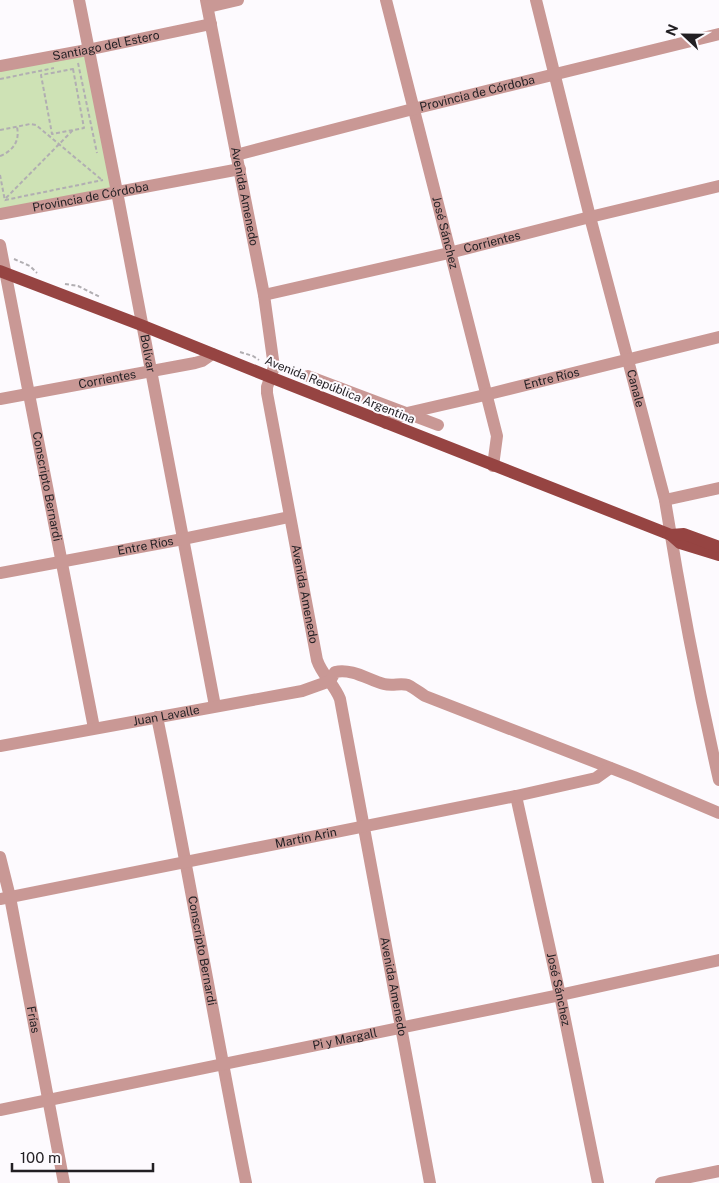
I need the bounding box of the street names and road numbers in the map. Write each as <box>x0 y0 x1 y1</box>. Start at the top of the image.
street label: Santiago del Estero <box>51 28 161 63</box>
street label: Provincia de Córdoba <box>418 72 536 114</box>
street label: Avenida Amenedo <box>228 146 261 247</box>
street label: Provincia de Córdoba <box>31 179 150 215</box>
street label: José Sánchez <box>429 195 461 271</box>
street label: Corrientes <box>462 228 522 256</box>
street label: Bolívar <box>137 333 158 374</box>
street label: Avenida República Argentina <box>263 353 417 427</box>
street label: Entre Ríos <box>522 365 581 392</box>
street label: Corrientes <box>77 367 137 391</box>
street label: Canale <box>624 368 647 409</box>
street label: Conscripto Bernardi <box>29 431 64 542</box>
street label: Entre Ríos <box>116 534 175 558</box>
street label: Avenida Amenedo <box>288 543 321 645</box>
street label: Juan Lavalle <box>132 703 201 729</box>
street label: Martín Arin <box>274 825 338 851</box>
street label: Conscripto Bernardi <box>185 895 219 1007</box>
street label: Avenida Amenedo <box>377 936 410 1037</box>
street label: José Sánchez <box>544 951 573 1027</box>
street label: Frías <box>24 1005 43 1034</box>
street label: Pi y Margall <box>311 1026 379 1053</box>

